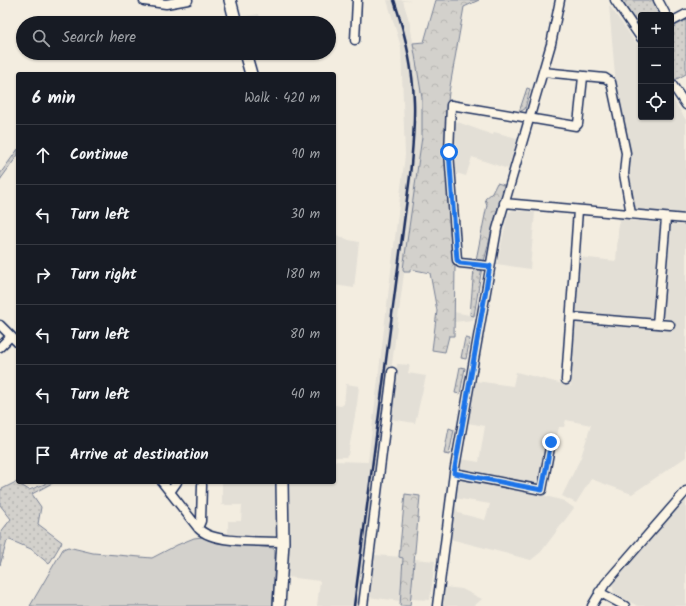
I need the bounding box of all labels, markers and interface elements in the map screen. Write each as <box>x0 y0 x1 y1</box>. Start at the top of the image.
map controls <box>638 12 674 120</box>
button: + <box>638 12 674 48</box>
search box <box>16 16 336 60</box>
text: Search here <box>62 26 136 50</box>
icon: search <box>30 27 52 49</box>
button: − <box>638 48 674 84</box>
button: locate <box>638 84 674 120</box>
text: 6 min <box>32 85 76 112</box>
text: Walk · 420 m <box>244 88 320 109</box>
text: Continue <box>70 143 128 167</box>
route start <box>440 143 458 161</box>
icon: ahead <box>32 144 54 166</box>
text: 90 m <box>292 144 320 165</box>
text: Turn left <box>70 203 130 227</box>
icon: left <box>32 204 54 226</box>
text: 30 m <box>291 204 320 225</box>
text: Turn right <box>70 263 137 287</box>
icon: right <box>32 264 54 286</box>
text: 180 m <box>286 264 320 285</box>
text: Turn left <box>70 323 130 347</box>
icon: left <box>32 324 54 346</box>
text: 80 m <box>290 324 320 345</box>
text: Turn left <box>70 383 130 407</box>
icon: left <box>32 384 54 406</box>
text: 40 m <box>291 384 320 405</box>
route end <box>542 433 560 451</box>
text: Arrive at destination <box>70 443 209 467</box>
icon: arrive <box>32 444 54 466</box>

